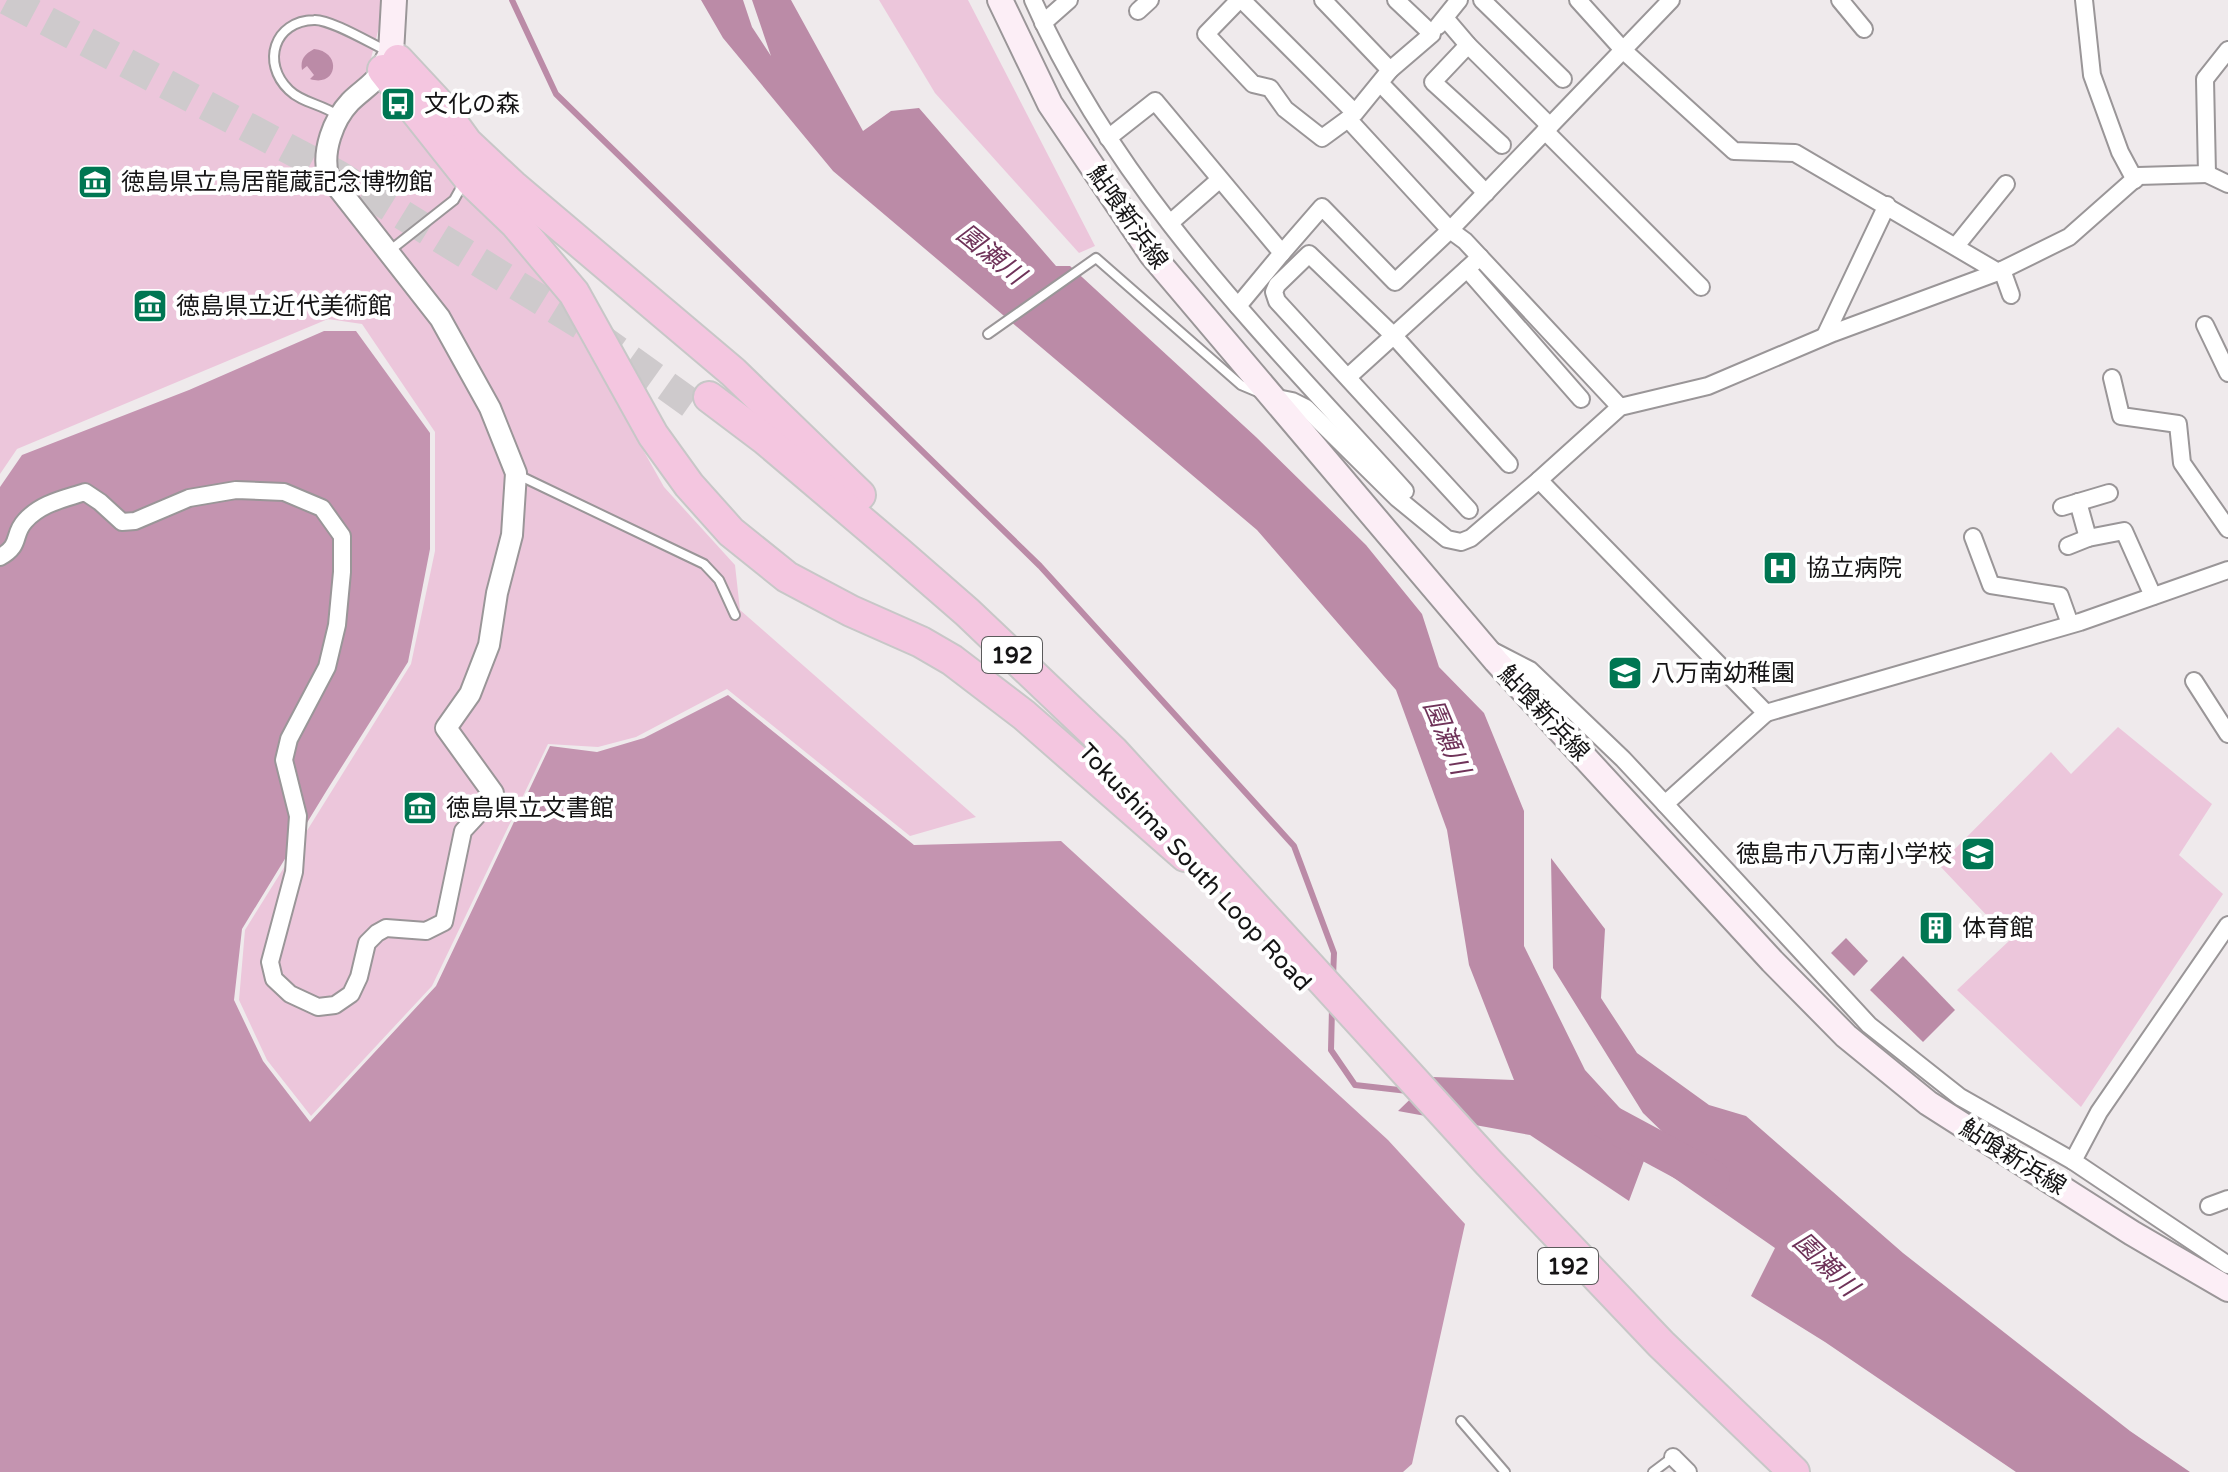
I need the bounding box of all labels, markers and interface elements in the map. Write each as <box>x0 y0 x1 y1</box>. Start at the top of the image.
bus stop icon: 文化の森 <box>379 85 417 123</box>
place label: 文化の森 <box>424 90 520 119</box>
street label: 鮎喰新浜線 <box>1081 160 1174 275</box>
museum icon: 徳島県立鳥居龍蔵記念博物館 <box>76 163 114 201</box>
place label: 徳島県立鳥居龍蔵記念博物館 <box>121 168 433 197</box>
water label: 園瀬川 <box>951 218 1033 293</box>
museum icon: 徳島県立近代美術館 <box>131 287 169 325</box>
place label: 徳島県立近代美術館 <box>176 292 392 321</box>
hospital icon: 協立病院 <box>1761 549 1799 587</box>
place label: 協立病院 <box>1806 554 1902 583</box>
road number: 192 <box>982 637 1042 673</box>
school or university icon: 八万南幼稚園 <box>1606 654 1644 692</box>
place label: 八万南幼稚園 <box>1651 659 1795 688</box>
street label: 鮎喰新浜線 <box>1492 660 1595 767</box>
water label: 園瀬川 <box>1417 695 1477 782</box>
street label: Tokushima South Loop Road <box>1072 738 1317 997</box>
museum icon: 徳島県立文書館 <box>401 789 439 827</box>
place label: 徳島県立文書館 <box>446 794 614 823</box>
school or university icon: 徳島市八万南小学校 <box>1959 835 1997 873</box>
place label: 徳島市八万南小学校 <box>1736 840 1952 869</box>
building icon: 体育館 <box>1917 909 1955 947</box>
place label: 体育館 <box>1962 914 2034 943</box>
street label: 鮎喰新浜線 <box>1954 1113 2071 1202</box>
water label: 園瀬川 <box>1787 1226 1867 1305</box>
road number: 192 <box>1538 1248 1598 1284</box>

